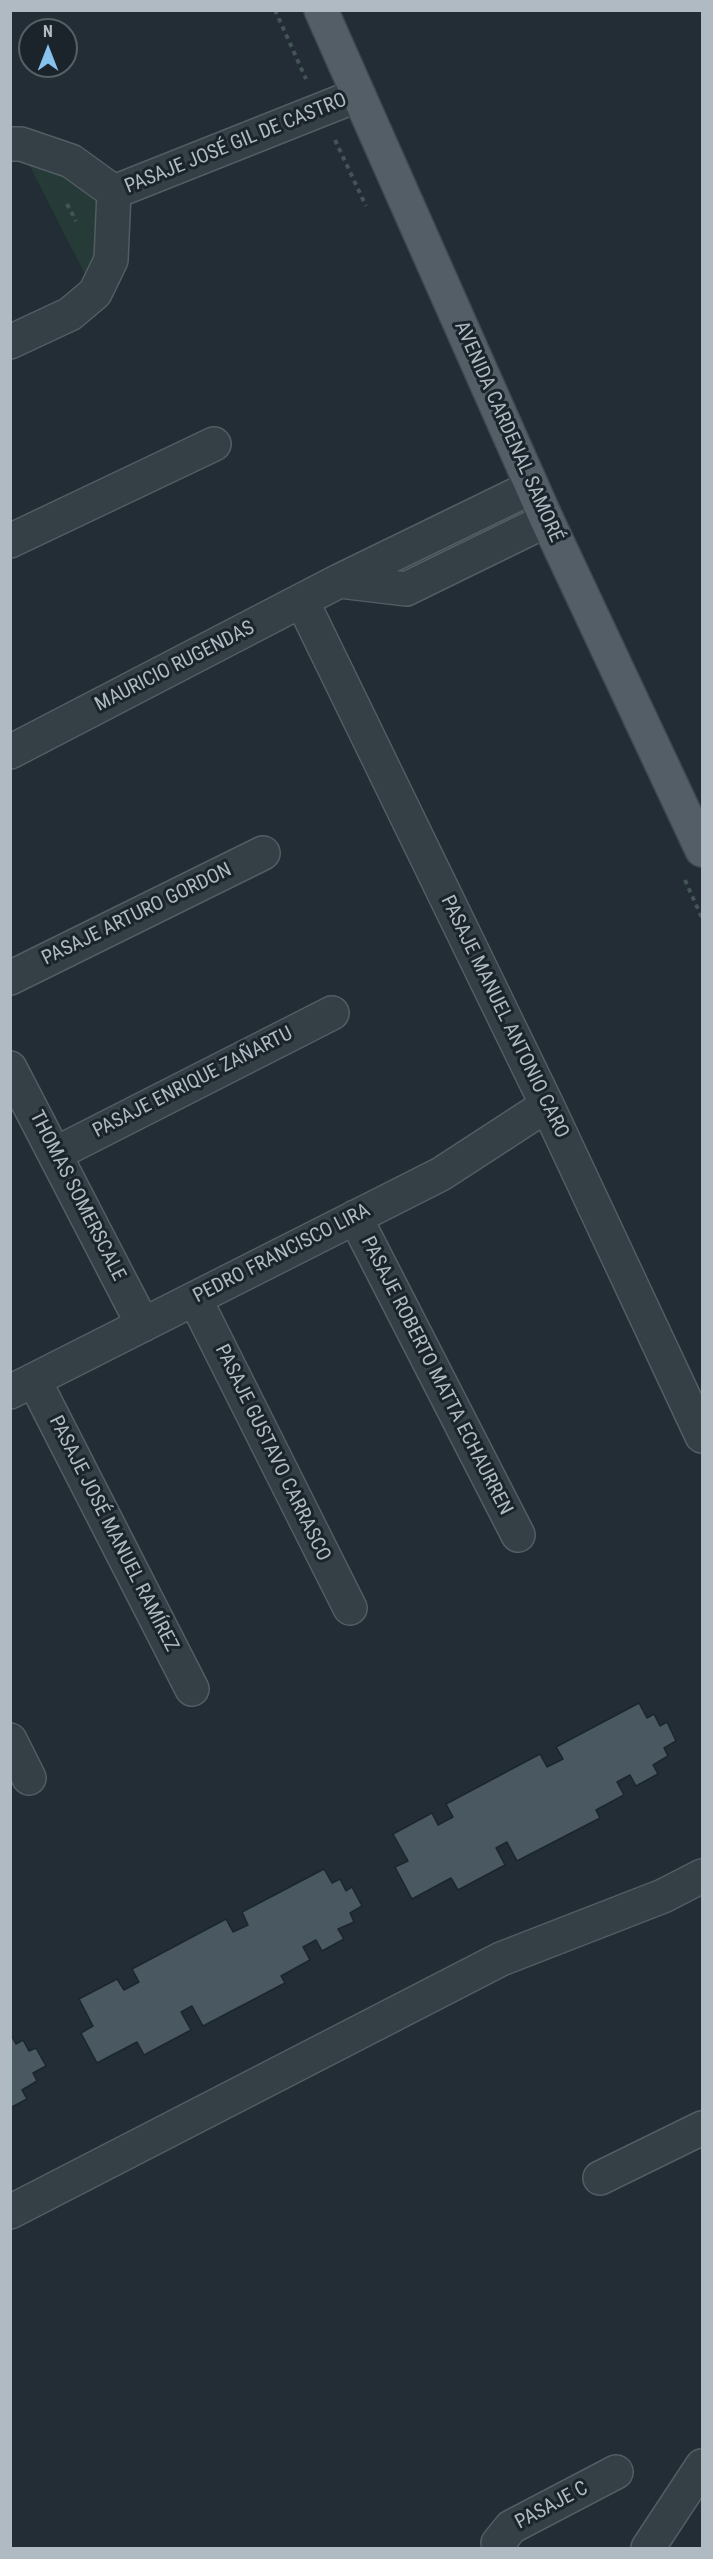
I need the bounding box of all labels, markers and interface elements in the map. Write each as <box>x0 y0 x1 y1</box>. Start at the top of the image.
north arrow <box>18 18 78 78</box>
text: N <box>43 22 53 41</box>
street label: PASAJE JOSÉ GIL DE CASTRO <box>122 88 350 200</box>
street label: AVENIDA CARDENAL SAMORÉ <box>448 318 568 546</box>
street label: MAURICIO RUGENDAS <box>91 616 259 718</box>
street label: PASAJE ARTURO GORDON <box>38 859 236 971</box>
street label: PASAJE MANUEL ANTONIO CARO <box>435 892 573 1142</box>
street label: PASAJE ENRIQUE ZAÑARTU <box>89 1022 297 1144</box>
street label: THOMAS SOMERSCALE <box>24 1107 130 1285</box>
street label: PEDRO FRANCISCO LIRA <box>190 1199 374 1309</box>
street label: PASAJE ROBERTO MATTA ECHAURREN <box>355 1233 517 1519</box>
street label: PASAJE GUSTAVO CARRASCO <box>209 1341 335 1565</box>
street label: PASAJE JOSÉ MANUEL RAMÍREZ <box>43 1412 183 1656</box>
street label: PASAJE C <box>512 2477 592 2535</box>

